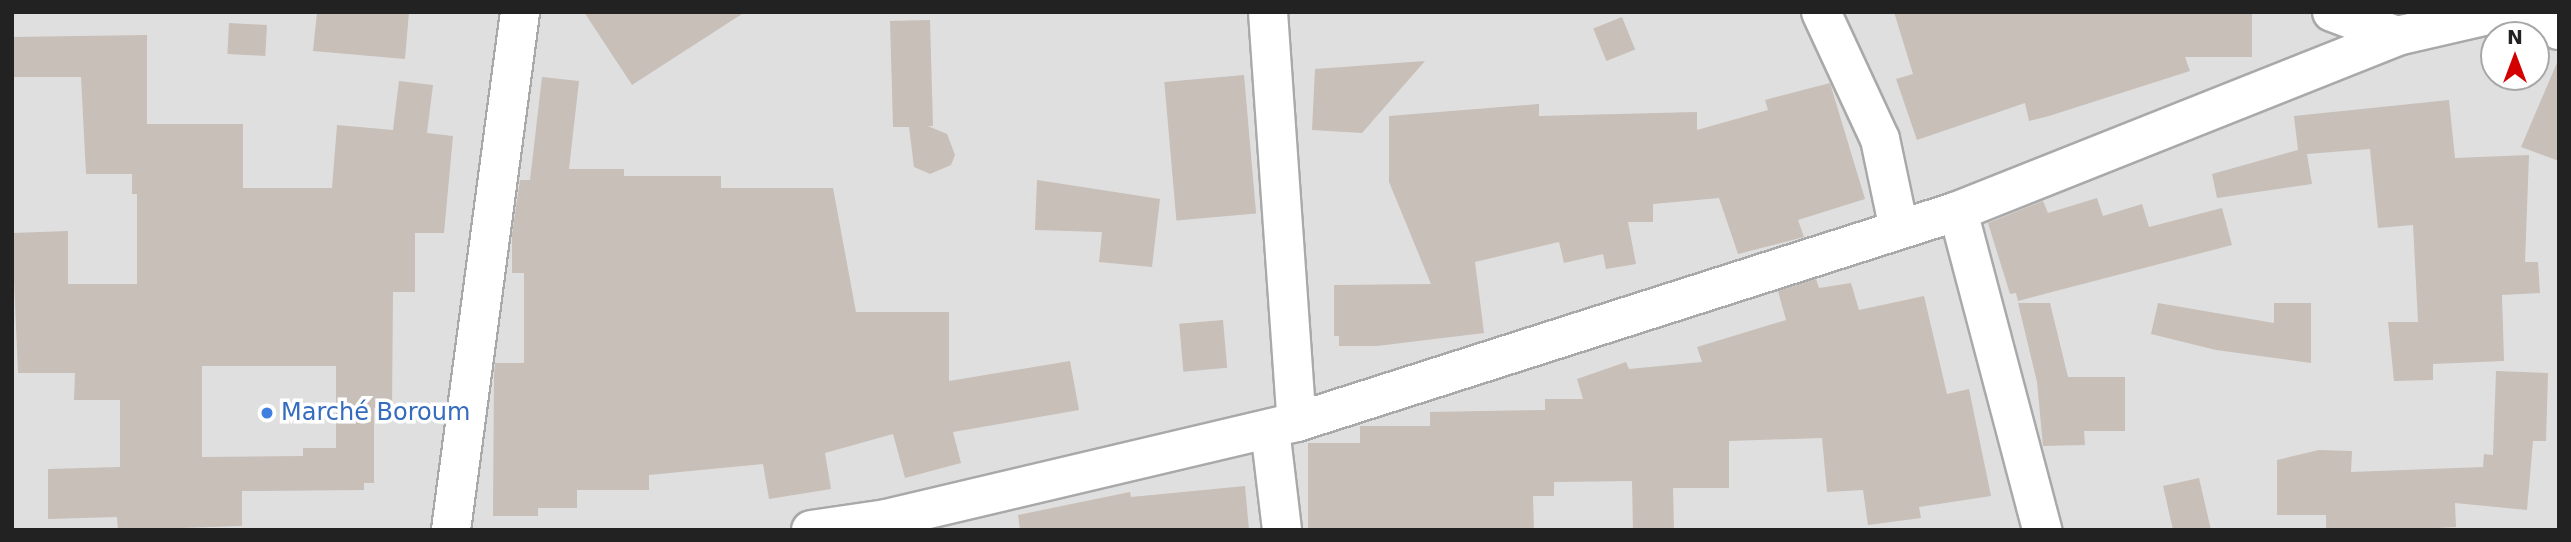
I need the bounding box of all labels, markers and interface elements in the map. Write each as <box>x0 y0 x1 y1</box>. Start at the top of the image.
north arrow <box>2480 21 2550 91</box>
text: N <box>2507 26 2523 48</box>
place label: Marché Boroum <box>281 399 470 427</box>
marker: Marché Boroum <box>259 405 275 421</box>

